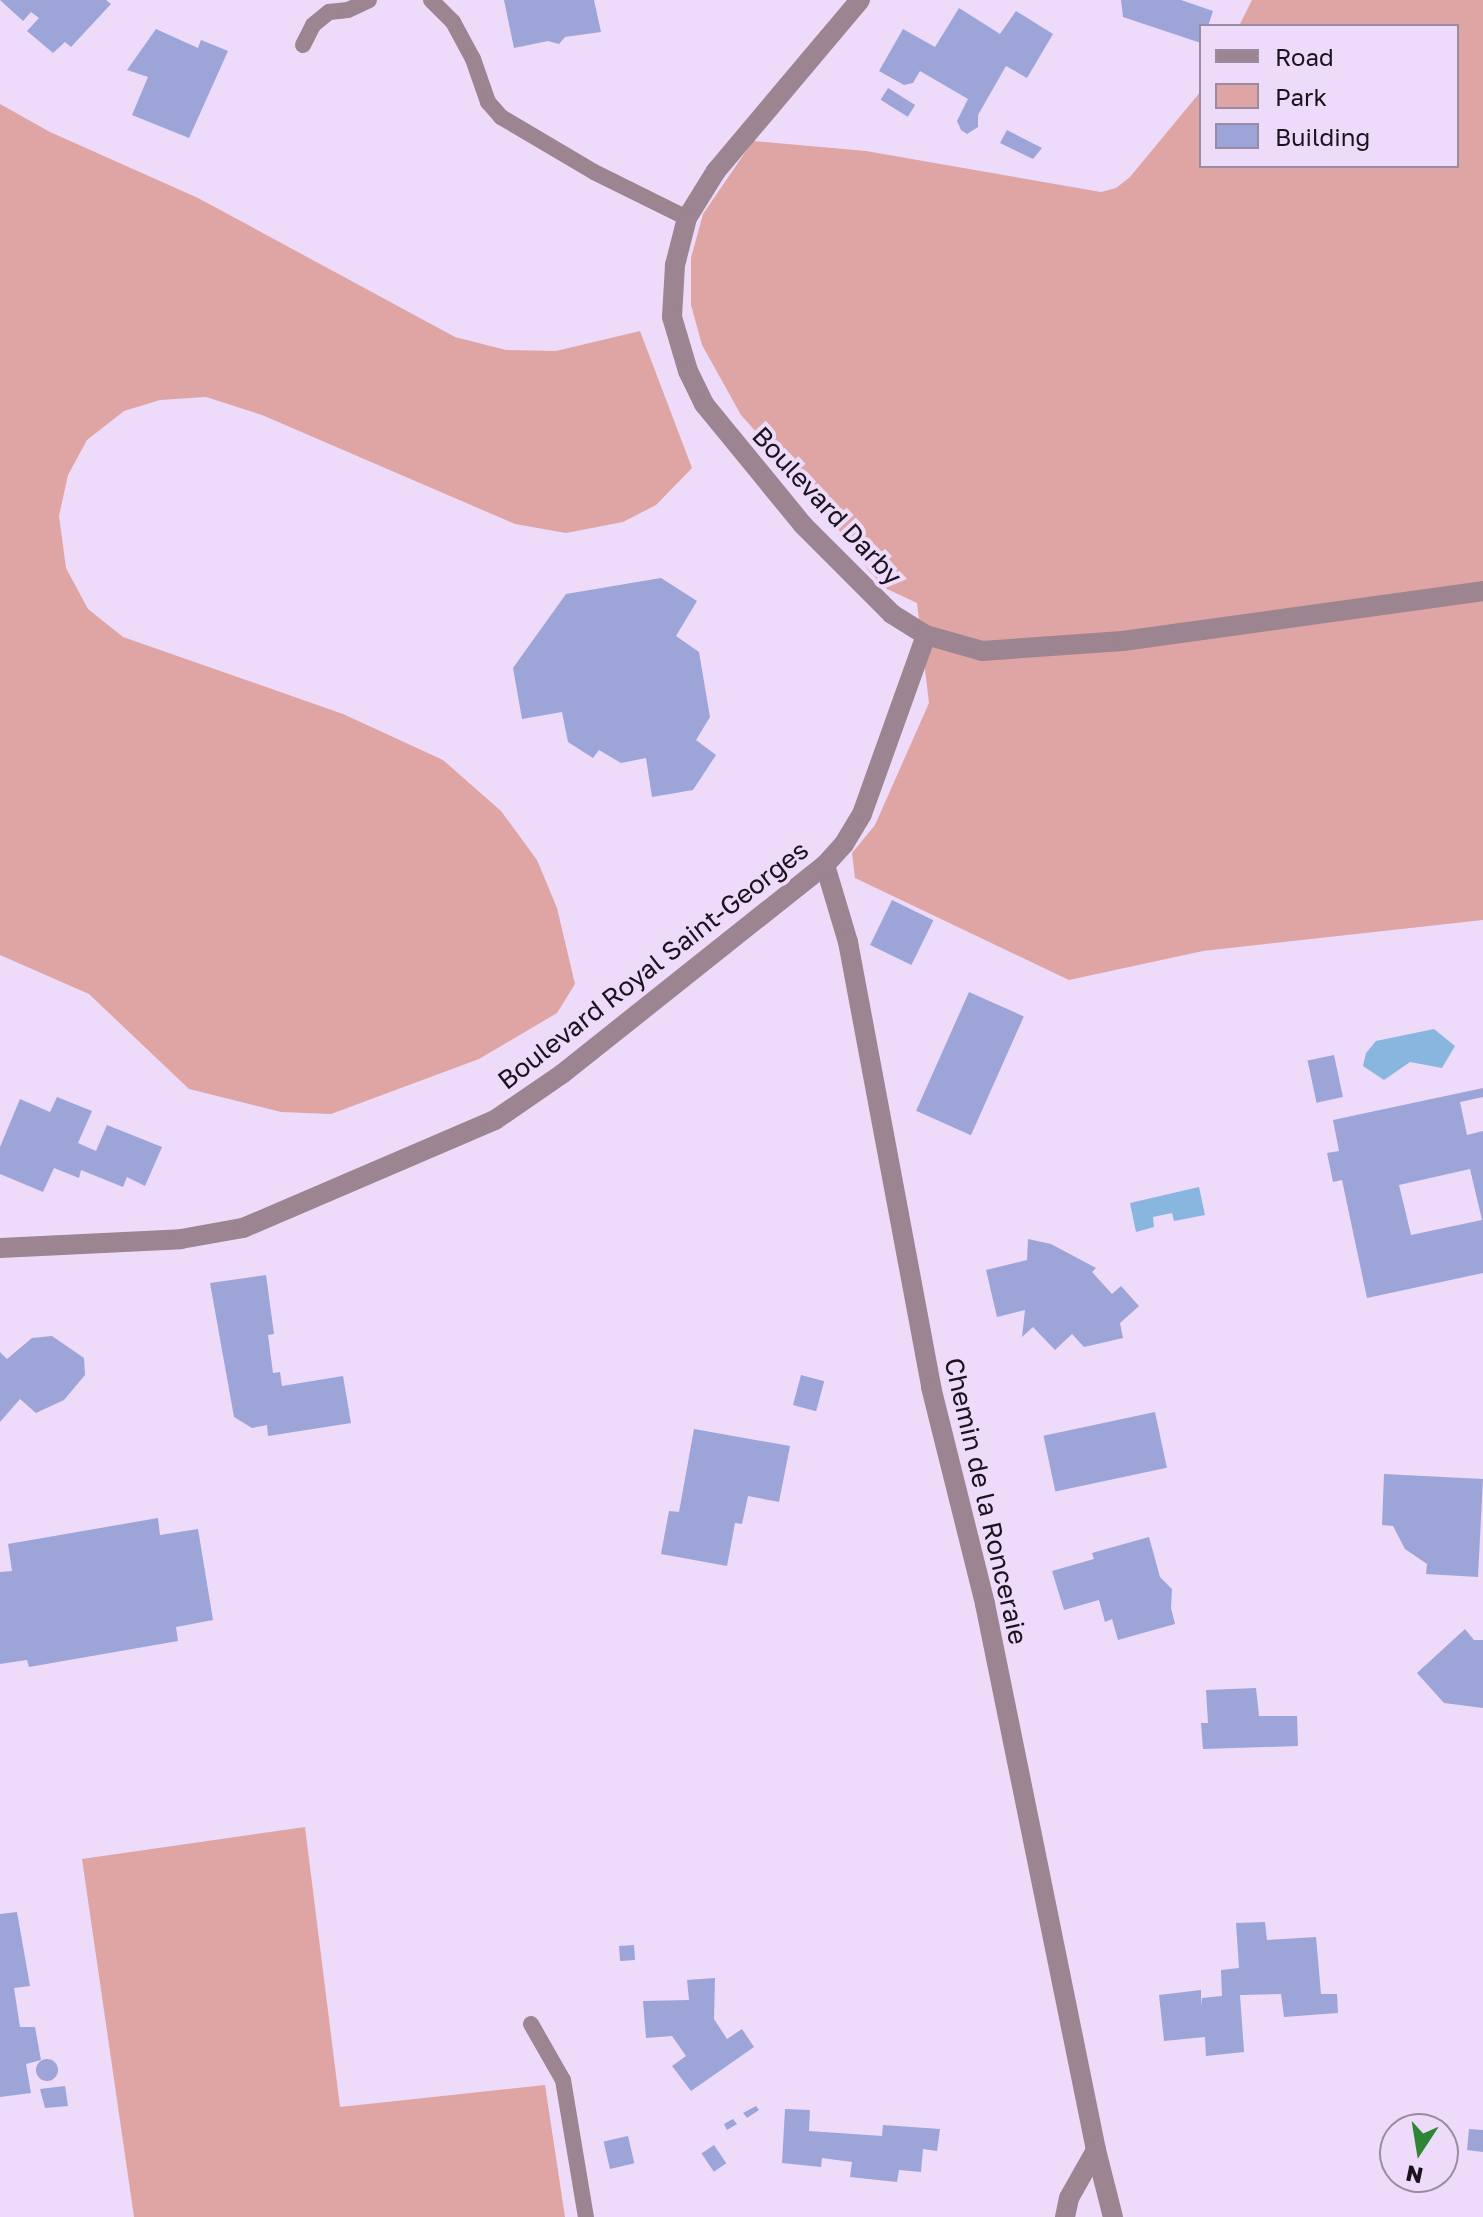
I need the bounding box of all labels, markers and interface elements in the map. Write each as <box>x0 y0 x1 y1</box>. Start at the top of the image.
legend <box>1199 24 1459 168</box>
text: Road <box>1275 42 1334 71</box>
text: Park <box>1275 82 1327 111</box>
text: Building <box>1275 122 1370 151</box>
street label: Boulevard Darby <box>746 420 908 592</box>
street label: Boulevard Royal Saint-Georges <box>491 834 815 1096</box>
street label: Chemin de la Ronceraie <box>938 1355 1034 1647</box>
north arrow <box>1379 2113 1459 2193</box>
text: N <box>1403 2160 1425 2190</box>

